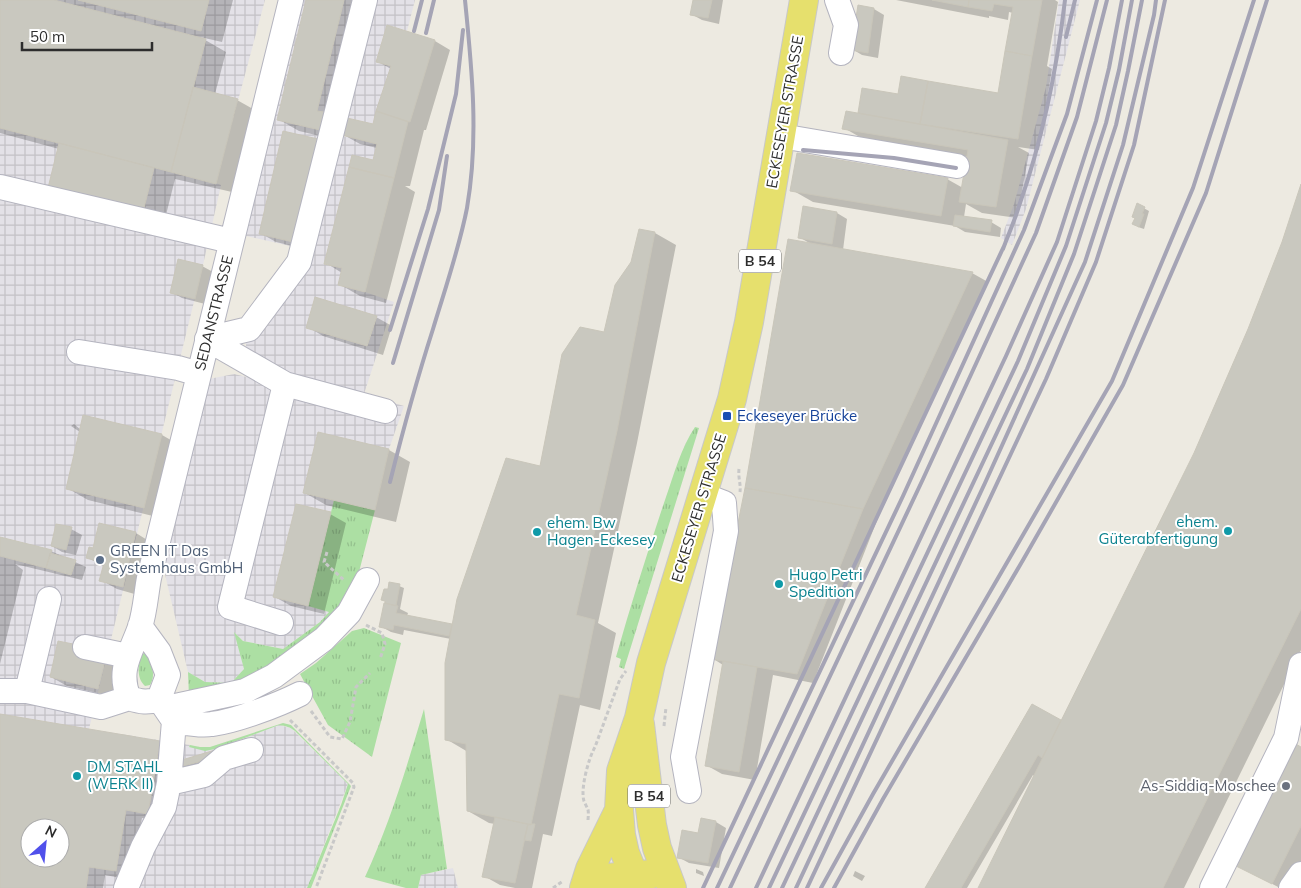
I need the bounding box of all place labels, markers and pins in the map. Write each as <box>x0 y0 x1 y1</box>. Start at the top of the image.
place label: Eckeseyer Brücke <box>737 406 857 425</box>
marker: Eckeseyer Brücke <box>721 410 733 422</box>
place label: ehem. Güterabfertigung <box>1099 512 1218 548</box>
place label: ehem. Bw Hagen-Eckesey <box>547 513 655 549</box>
marker: ehem. Güterabfertigung <box>1222 525 1234 537</box>
marker: ehem. Bw Hagen-Eckesey <box>531 526 543 538</box>
place label: GREEN IT Das Systemhaus GmbH <box>110 541 243 577</box>
marker: GREEN IT Das Systemhaus GmbH <box>94 554 106 566</box>
place label: Hugo Petri Spedition <box>789 565 863 601</box>
marker: Hugo Petri Spedition <box>773 578 785 590</box>
place label: DM STAHL (WERK II) <box>87 757 163 793</box>
marker: DM STAHL (WERK II) <box>71 770 83 782</box>
place label: As-Siddiq-Moschee <box>1140 776 1276 795</box>
marker: As-Siddiq-Moschee <box>1280 780 1292 792</box>

